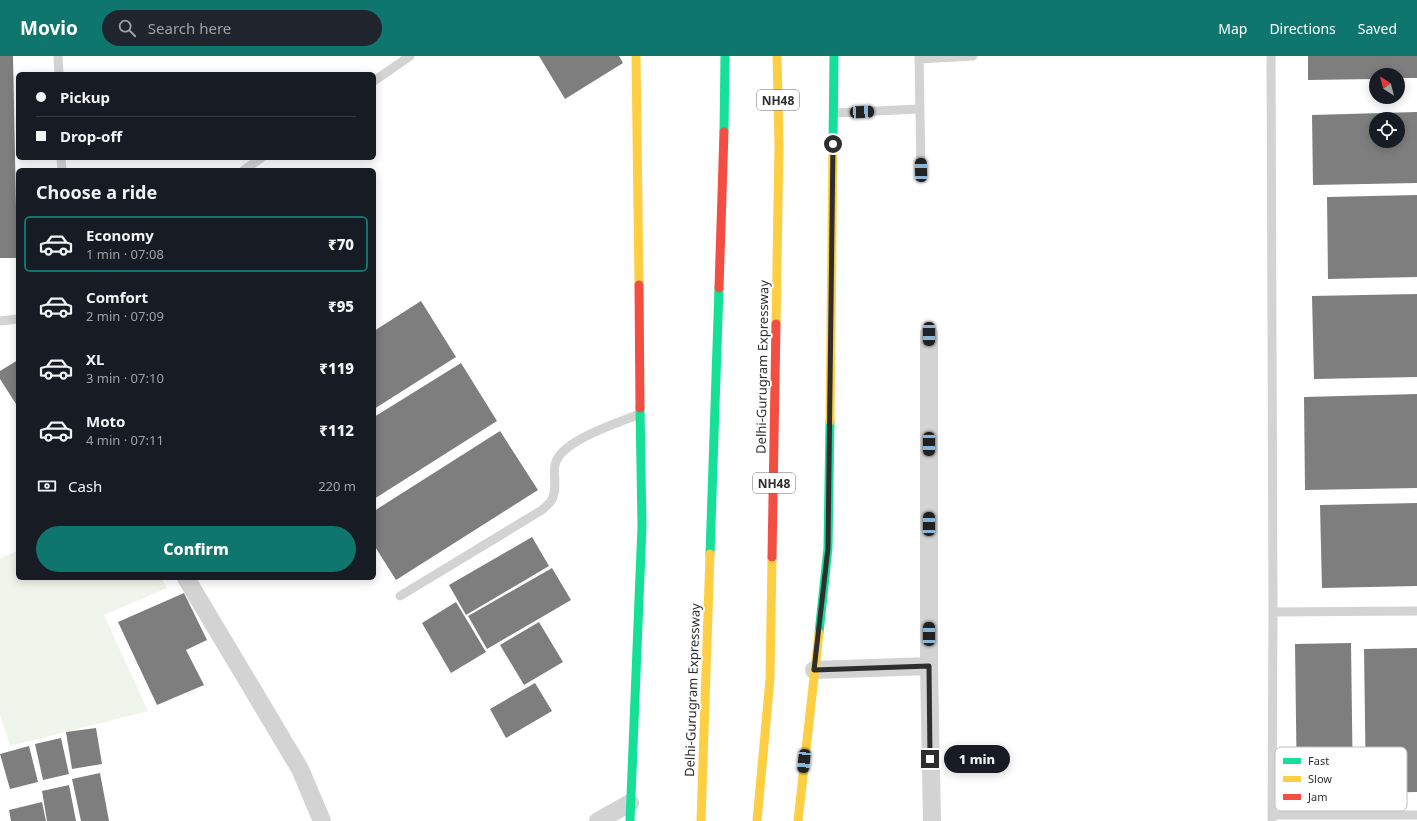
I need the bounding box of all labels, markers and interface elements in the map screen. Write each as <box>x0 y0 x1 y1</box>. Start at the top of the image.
search box <box>102 10 382 46</box>
text: Movio <box>20 15 78 41</box>
icon: search <box>116 17 138 39</box>
text: Search here <box>148 18 231 38</box>
text: Map <box>1218 19 1247 38</box>
text: Directions <box>1269 19 1336 38</box>
text: Saved <box>1358 19 1397 38</box>
north arrow <box>1369 68 1405 104</box>
map controls <box>1369 68 1405 148</box>
text: Pickup <box>60 87 110 107</box>
road number: NH48 <box>757 90 799 110</box>
car <box>850 105 874 119</box>
button: locate <box>1369 112 1405 148</box>
text: Drop-off <box>60 126 122 146</box>
route start <box>824 135 842 153</box>
car <box>915 158 927 182</box>
text: Choose a ride <box>36 180 157 204</box>
text: Economy <box>86 225 154 245</box>
icon: car <box>38 226 74 262</box>
text: ₹70 <box>328 234 354 254</box>
text: 1 min · 07:08 <box>86 245 164 263</box>
street label: Delhi-Gurugram Expressway <box>751 280 773 454</box>
text: Comfort <box>86 287 148 307</box>
icon: car <box>38 288 74 324</box>
text: ₹95 <box>328 296 354 316</box>
text: 2 min · 07:09 <box>86 307 164 325</box>
car <box>923 322 935 346</box>
text: XL <box>86 349 104 369</box>
icon: car <box>38 350 74 386</box>
text: ₹119 <box>319 358 354 378</box>
text: 3 min · 07:10 <box>86 369 164 387</box>
text: Moto <box>86 411 125 431</box>
icon: car <box>38 412 74 448</box>
text: ₹112 <box>319 420 354 440</box>
text: 4 min · 07:11 <box>86 431 164 449</box>
car <box>923 432 935 456</box>
road number: NH48 <box>753 473 795 493</box>
icon: cash <box>36 475 58 497</box>
text: Cash <box>68 476 102 496</box>
text: 220 m <box>318 477 356 495</box>
car <box>923 512 935 536</box>
button: Confirm <box>36 526 356 572</box>
street label: Delhi-Gurugram Expressway <box>680 603 704 777</box>
car <box>923 622 935 646</box>
callout: 1 min <box>944 745 1010 773</box>
legend <box>1275 747 1407 811</box>
car <box>797 748 811 774</box>
route end <box>921 750 939 768</box>
text: 1 min <box>959 750 995 768</box>
text: Fast <box>1308 753 1329 768</box>
text: Slow <box>1308 771 1332 786</box>
text: Jam <box>1307 789 1327 804</box>

